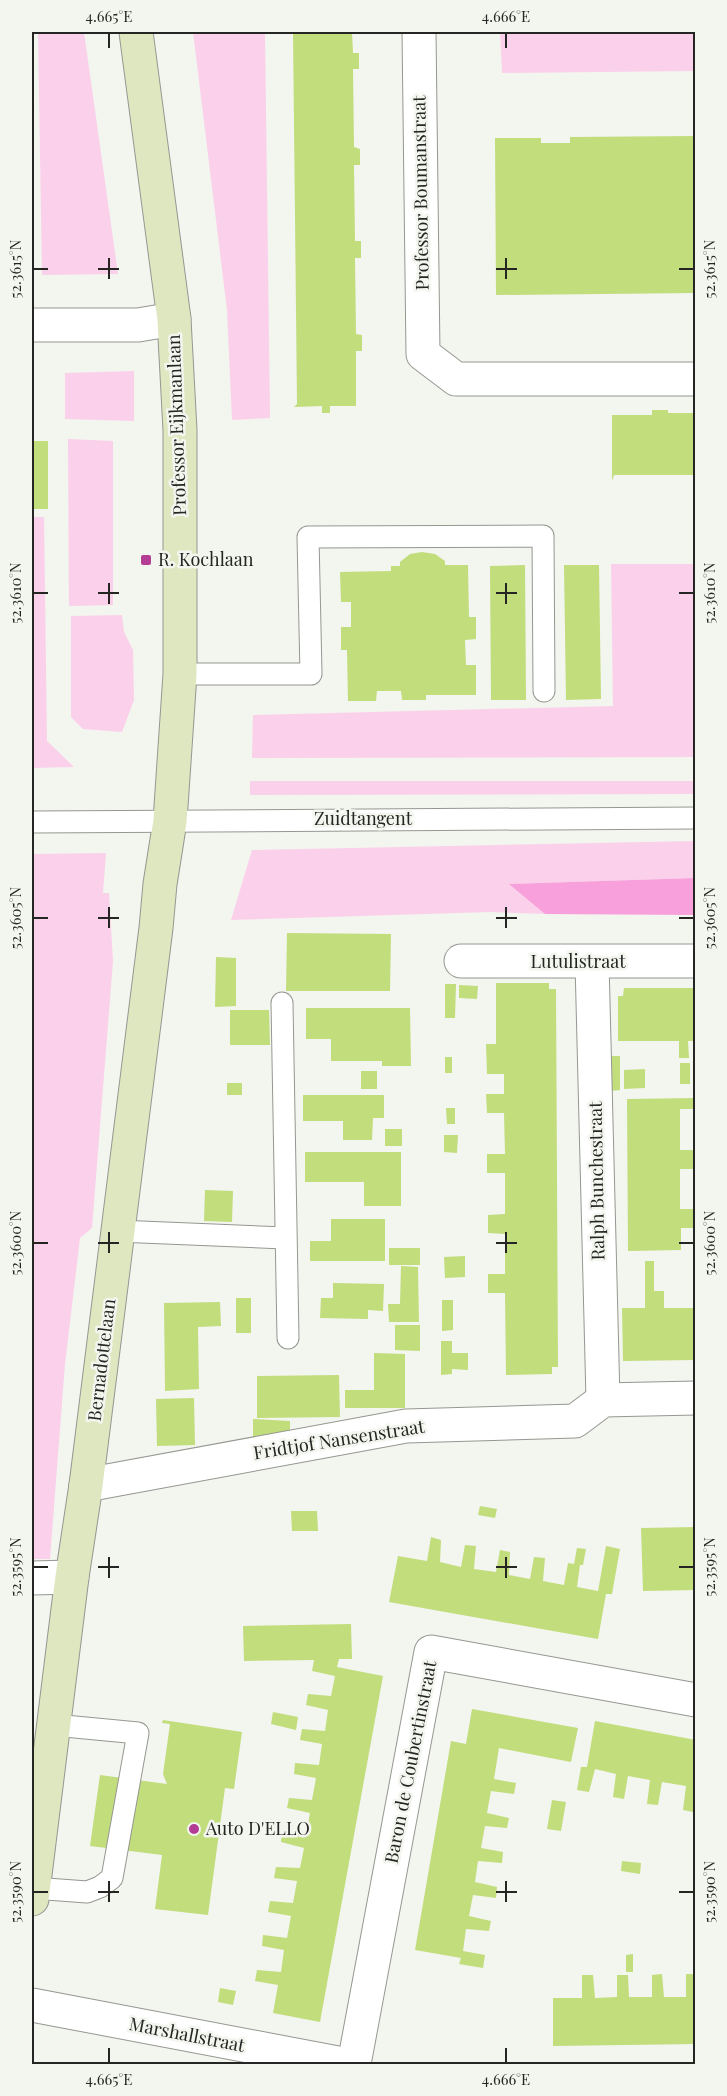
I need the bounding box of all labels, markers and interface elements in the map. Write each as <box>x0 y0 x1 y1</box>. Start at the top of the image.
text: 4.665°E <box>86 6 132 26</box>
text: 4.666°E <box>482 6 530 26</box>
street label: Professor Boumanstraat <box>406 95 434 291</box>
text: 52.3615°N <box>5 239 25 298</box>
text: 52.3615°N <box>699 239 719 298</box>
street label: Professor Eijkmanlaan <box>161 334 191 516</box>
place label: R. Kochlaan <box>158 547 254 571</box>
marker: R. Kochlaan <box>139 553 153 567</box>
text: 52.3610°N <box>5 562 25 624</box>
text: 52.3610°N <box>699 562 719 624</box>
street label: Zuidtangent <box>314 806 413 830</box>
text: 52.3605°N <box>5 886 25 949</box>
text: 52.3605°N <box>699 886 719 949</box>
street label: Lutulistraat <box>530 949 626 973</box>
street label: Ralph Bunchestraat <box>583 1101 609 1261</box>
text: 52.3600°N <box>5 1210 25 1275</box>
text: 52.3600°N <box>699 1210 719 1275</box>
street label: Bernadottelaan <box>82 1297 120 1423</box>
street label: Fridtjof Nansenstraat <box>252 1414 427 1464</box>
text: 52.3595°N <box>5 1537 25 1597</box>
text: 52.3595°N <box>699 1537 719 1597</box>
street label: Baron de Coubertinstraat <box>379 1658 442 1865</box>
place label: Auto D'ELLO <box>205 1816 310 1840</box>
marker: Auto D'ELLO <box>187 1822 201 1836</box>
text: 52.3590°N <box>5 1861 25 1923</box>
text: 52.3590°N <box>699 1861 719 1923</box>
street label: Marshallstraat <box>127 2011 248 2057</box>
text: 4.665°E <box>86 2069 132 2089</box>
text: 4.666°E <box>482 2069 530 2089</box>

